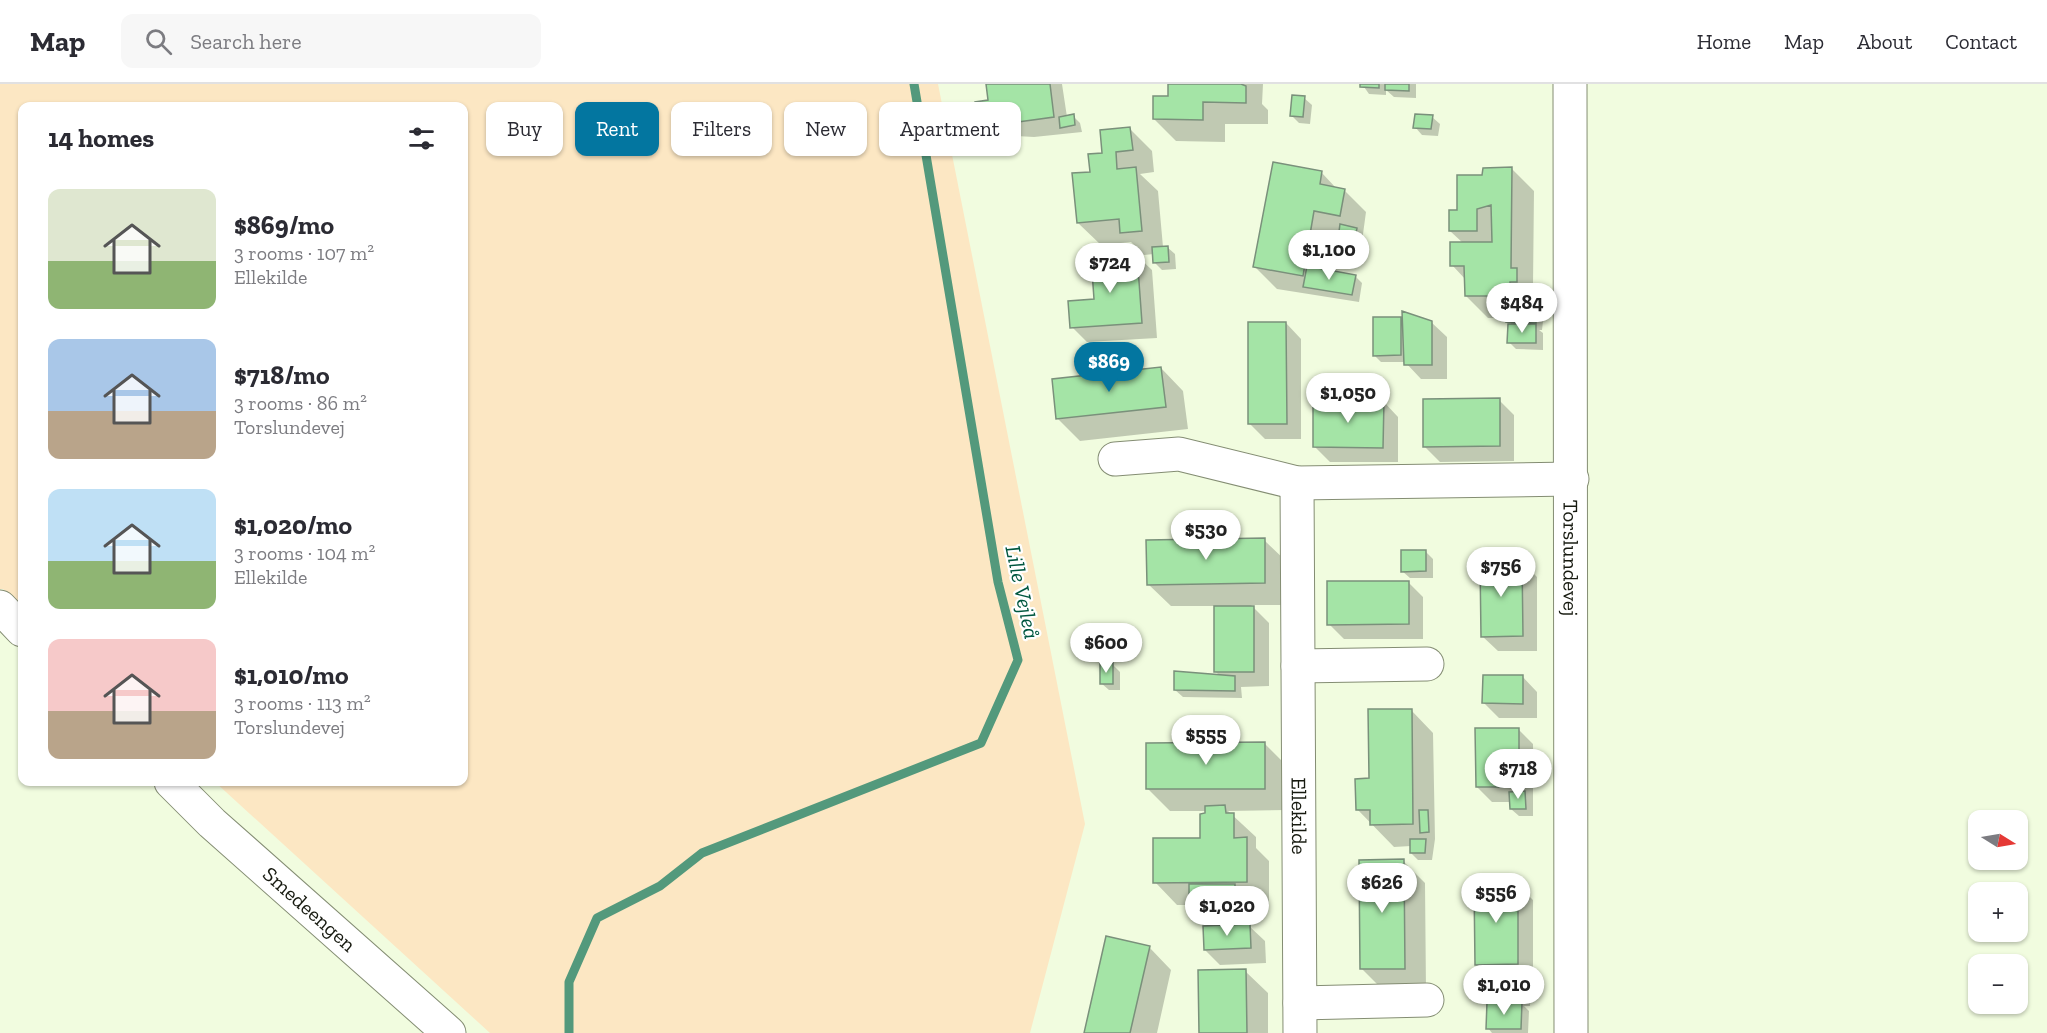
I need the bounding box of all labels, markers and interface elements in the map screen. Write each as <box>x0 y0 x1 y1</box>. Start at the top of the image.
search box <box>121 14 541 68</box>
text: Map <box>30 25 85 58</box>
icon: search <box>142 25 175 58</box>
text: Search here <box>190 28 302 55</box>
text: Home <box>1697 29 1751 54</box>
text: Map <box>1784 29 1824 54</box>
text: About <box>1857 29 1912 54</box>
text: Contact <box>1945 29 2017 54</box>
chip: Buy <box>486 102 563 156</box>
chip: Rent <box>575 102 659 156</box>
chip: Filters <box>671 102 772 156</box>
chip: New <box>784 102 867 156</box>
chip: Apartment <box>879 102 1021 156</box>
text: 14 homes <box>48 122 154 154</box>
icon: filters <box>405 122 438 155</box>
text: $869/mo <box>234 209 334 241</box>
icon: home <box>96 213 168 285</box>
pin: $1,100 <box>1280 230 1378 281</box>
text: $1,100 <box>1302 237 1356 261</box>
text: 3 rooms · 107 m² <box>234 241 374 265</box>
pin: $724 <box>1074 243 1146 294</box>
text: $724 <box>1089 250 1131 274</box>
text: Ellekilde <box>234 265 308 289</box>
pin: $484 <box>1486 283 1558 334</box>
text: $484 <box>1500 290 1544 314</box>
pin: $869 <box>1073 342 1145 393</box>
text: $869 <box>1088 349 1130 373</box>
text: $718/mo <box>234 359 330 391</box>
icon: home <box>96 363 168 435</box>
pin: $1,050 <box>1299 373 1397 424</box>
text: $1,050 <box>1320 380 1376 404</box>
text: 3 rooms · 86 m² <box>234 391 367 415</box>
text: Torslundevej <box>234 415 345 439</box>
street label: Torslundevej <box>1558 500 1584 616</box>
text: $1,020/mo <box>234 509 352 541</box>
pin: $530 <box>1170 510 1242 561</box>
icon: home <box>96 513 168 585</box>
text: $530 <box>1185 517 1227 541</box>
text: 3 rooms · 104 m² <box>234 541 375 565</box>
water label: Lille Vejleå <box>999 543 1046 641</box>
pin: $756 <box>1465 547 1537 598</box>
text: $756 <box>1481 554 1521 578</box>
text: Ellekilde <box>234 565 308 589</box>
pin: $600 <box>1070 623 1142 674</box>
text: $600 <box>1084 630 1128 654</box>
text: $1,010/mo <box>234 659 349 691</box>
icon: home <box>96 663 168 735</box>
text: 3 rooms · 113 m² <box>234 691 371 715</box>
text: Torslundevej <box>234 715 345 739</box>
pin: $555 <box>1170 715 1242 766</box>
text: $555 <box>1185 722 1227 746</box>
pin: $718 <box>1482 749 1554 800</box>
text: $718 <box>1499 756 1537 780</box>
street label: Ellekilde <box>1287 777 1312 855</box>
north arrow <box>1968 810 2028 870</box>
map controls <box>1968 810 2028 1014</box>
street label: Smedeengen <box>258 861 361 957</box>
pin: $626 <box>1346 863 1418 914</box>
text: $626 <box>1361 870 1403 894</box>
pin: $556 <box>1460 873 1532 924</box>
text: $556 <box>1475 880 1517 904</box>
button: + <box>1968 882 2028 942</box>
pin: $1,020 <box>1178 886 1276 937</box>
text: $1,020 <box>1199 893 1255 917</box>
button: − <box>1968 954 2028 1014</box>
pin: $1,010 <box>1455 965 1553 1016</box>
text: $1,010 <box>1477 972 1531 996</box>

